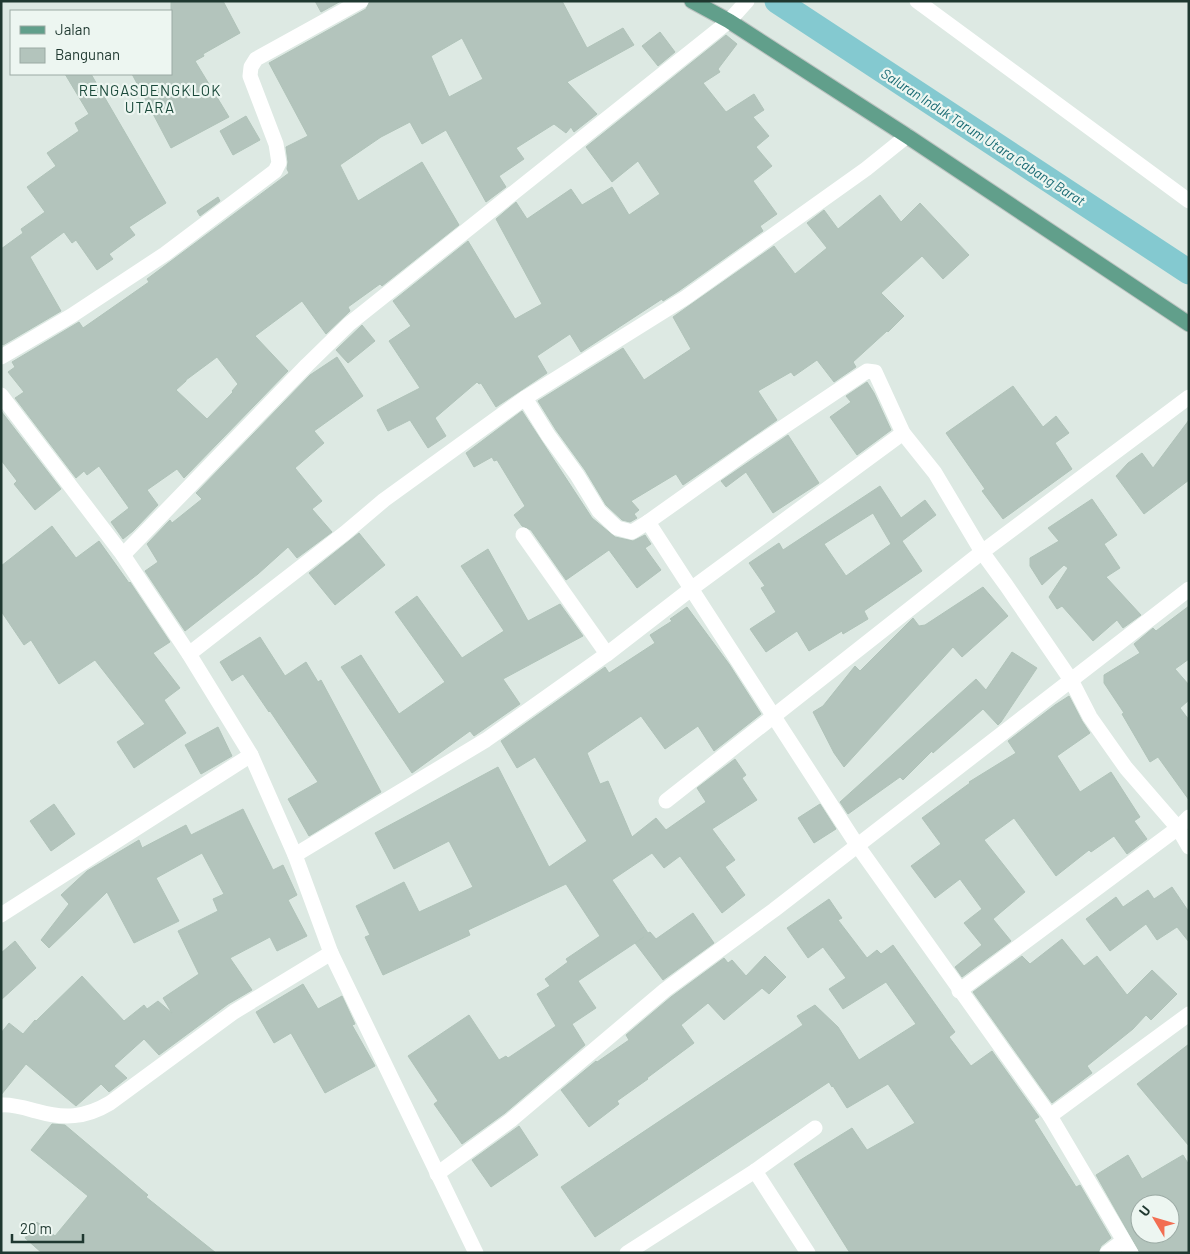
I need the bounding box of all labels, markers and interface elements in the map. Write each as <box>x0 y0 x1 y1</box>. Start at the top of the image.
legend <box>10 10 172 75</box>
text: Jalan <box>55 20 91 38</box>
text: Bangunan <box>55 45 120 63</box>
water label: Saluran Induk Tarum Utara Cabang Barat <box>878 64 1089 209</box>
district label: RENGASDENGKLOK UTARA <box>79 81 221 116</box>
north arrow <box>1130 1194 1180 1244</box>
text: U <box>1135 1202 1154 1219</box>
scale bar <box>12 1212 84 1244</box>
text: 20 m <box>20 1219 52 1237</box>

